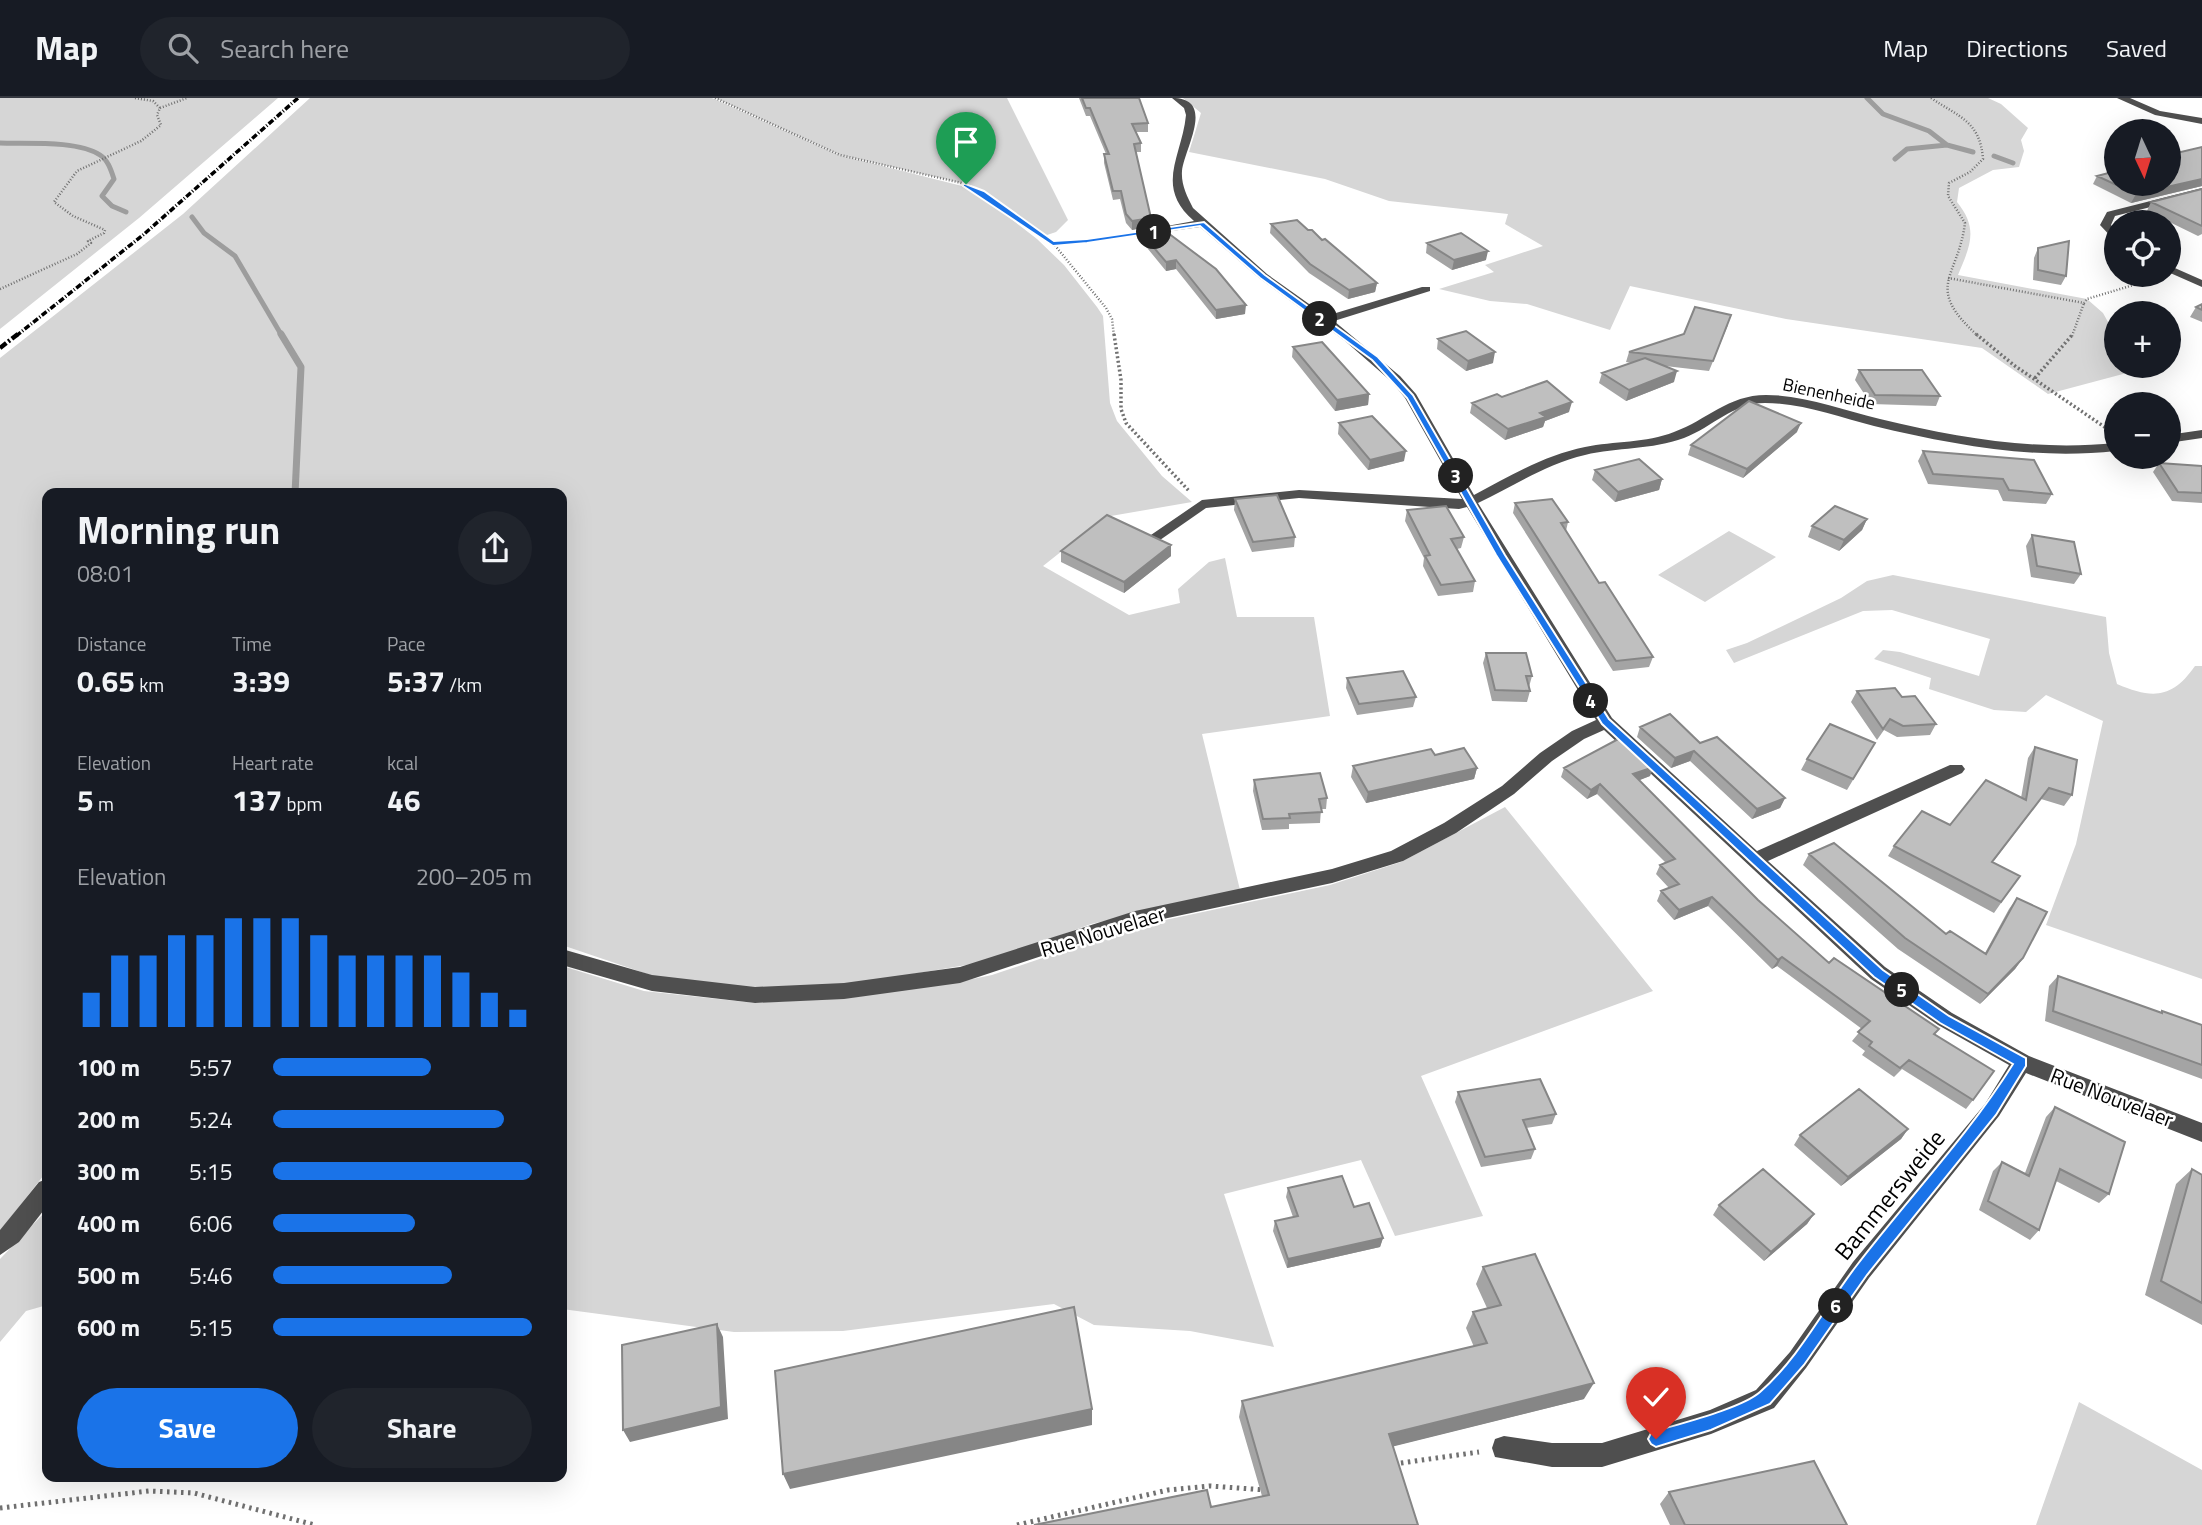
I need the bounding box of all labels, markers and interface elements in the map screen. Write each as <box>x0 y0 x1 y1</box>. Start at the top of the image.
search box <box>140 17 630 80</box>
text: Map <box>35 23 98 73</box>
icon: search <box>164 29 202 67</box>
text: Search here <box>220 29 349 68</box>
text: Map <box>1883 30 1928 66</box>
text: Directions <box>1966 30 2068 66</box>
text: Saved <box>2106 30 2167 66</box>
pin <box>936 112 996 184</box>
north arrow <box>2104 119 2180 196</box>
map controls <box>2104 119 2181 469</box>
icon: arrive <box>947 123 985 161</box>
button: locate <box>2104 210 2181 287</box>
pin: 1 <box>1136 214 1172 250</box>
text: 1 <box>1148 217 1159 246</box>
button: + <box>2104 301 2181 378</box>
pin: 2 <box>1302 302 1338 336</box>
text: 2 <box>1314 304 1325 333</box>
street label: Bienenheide <box>1780 371 1878 416</box>
button: − <box>2104 392 2181 469</box>
pin: 3 <box>1438 458 1474 494</box>
text: 3 <box>1450 461 1461 490</box>
text: Morning run <box>77 501 280 559</box>
button: share <box>458 511 532 585</box>
text: 08:01 <box>77 556 134 591</box>
text: Distance <box>77 629 146 658</box>
text: Time <box>232 629 272 658</box>
text: Pace <box>387 629 425 658</box>
text: 0.65 <box>77 658 135 704</box>
text: 3:39 <box>232 658 290 704</box>
text: 5:37 <box>387 658 445 704</box>
text: km <box>135 670 164 699</box>
text: /km <box>445 670 482 699</box>
pin: 4 <box>1574 684 1608 718</box>
text: 4 <box>1585 686 1596 715</box>
text: Elevation <box>77 748 151 777</box>
text: Heart rate <box>232 748 314 777</box>
text: kcal <box>387 748 418 777</box>
text: 5 <box>77 777 94 823</box>
text: 137 <box>232 777 282 823</box>
text: 46 <box>387 777 421 823</box>
text: m <box>94 789 114 818</box>
text: bpm <box>282 789 322 818</box>
text: Elevation <box>77 859 166 894</box>
text: 200–205 m <box>416 859 532 894</box>
street label: Rue Nouvelaer <box>1036 897 1169 965</box>
pin: 5 <box>1884 972 1920 1008</box>
text: 5 <box>1896 975 1907 1004</box>
text: 100 m <box>77 1050 140 1085</box>
text: 5:57 <box>189 1050 233 1085</box>
street label: Rue Nouvelaer <box>2046 1059 2178 1135</box>
text: 200 m <box>77 1102 140 1137</box>
text: 5:24 <box>189 1102 233 1137</box>
street label: Bammersweide <box>1825 1121 1953 1267</box>
text: 300 m <box>77 1154 140 1189</box>
text: 5:15 <box>189 1154 233 1189</box>
text: 400 m <box>77 1206 140 1241</box>
text: 6:06 <box>189 1206 233 1241</box>
text: 500 m <box>77 1258 140 1293</box>
text: 5:46 <box>189 1258 233 1293</box>
pin: 6 <box>1818 1288 1854 1324</box>
text: 6 <box>1830 1291 1841 1320</box>
text: 600 m <box>77 1310 140 1345</box>
text: 5:15 <box>189 1310 233 1345</box>
pin <box>1626 1367 1686 1439</box>
icon: check <box>1637 1378 1675 1416</box>
button: Save <box>77 1388 298 1468</box>
button: Share <box>312 1388 532 1468</box>

